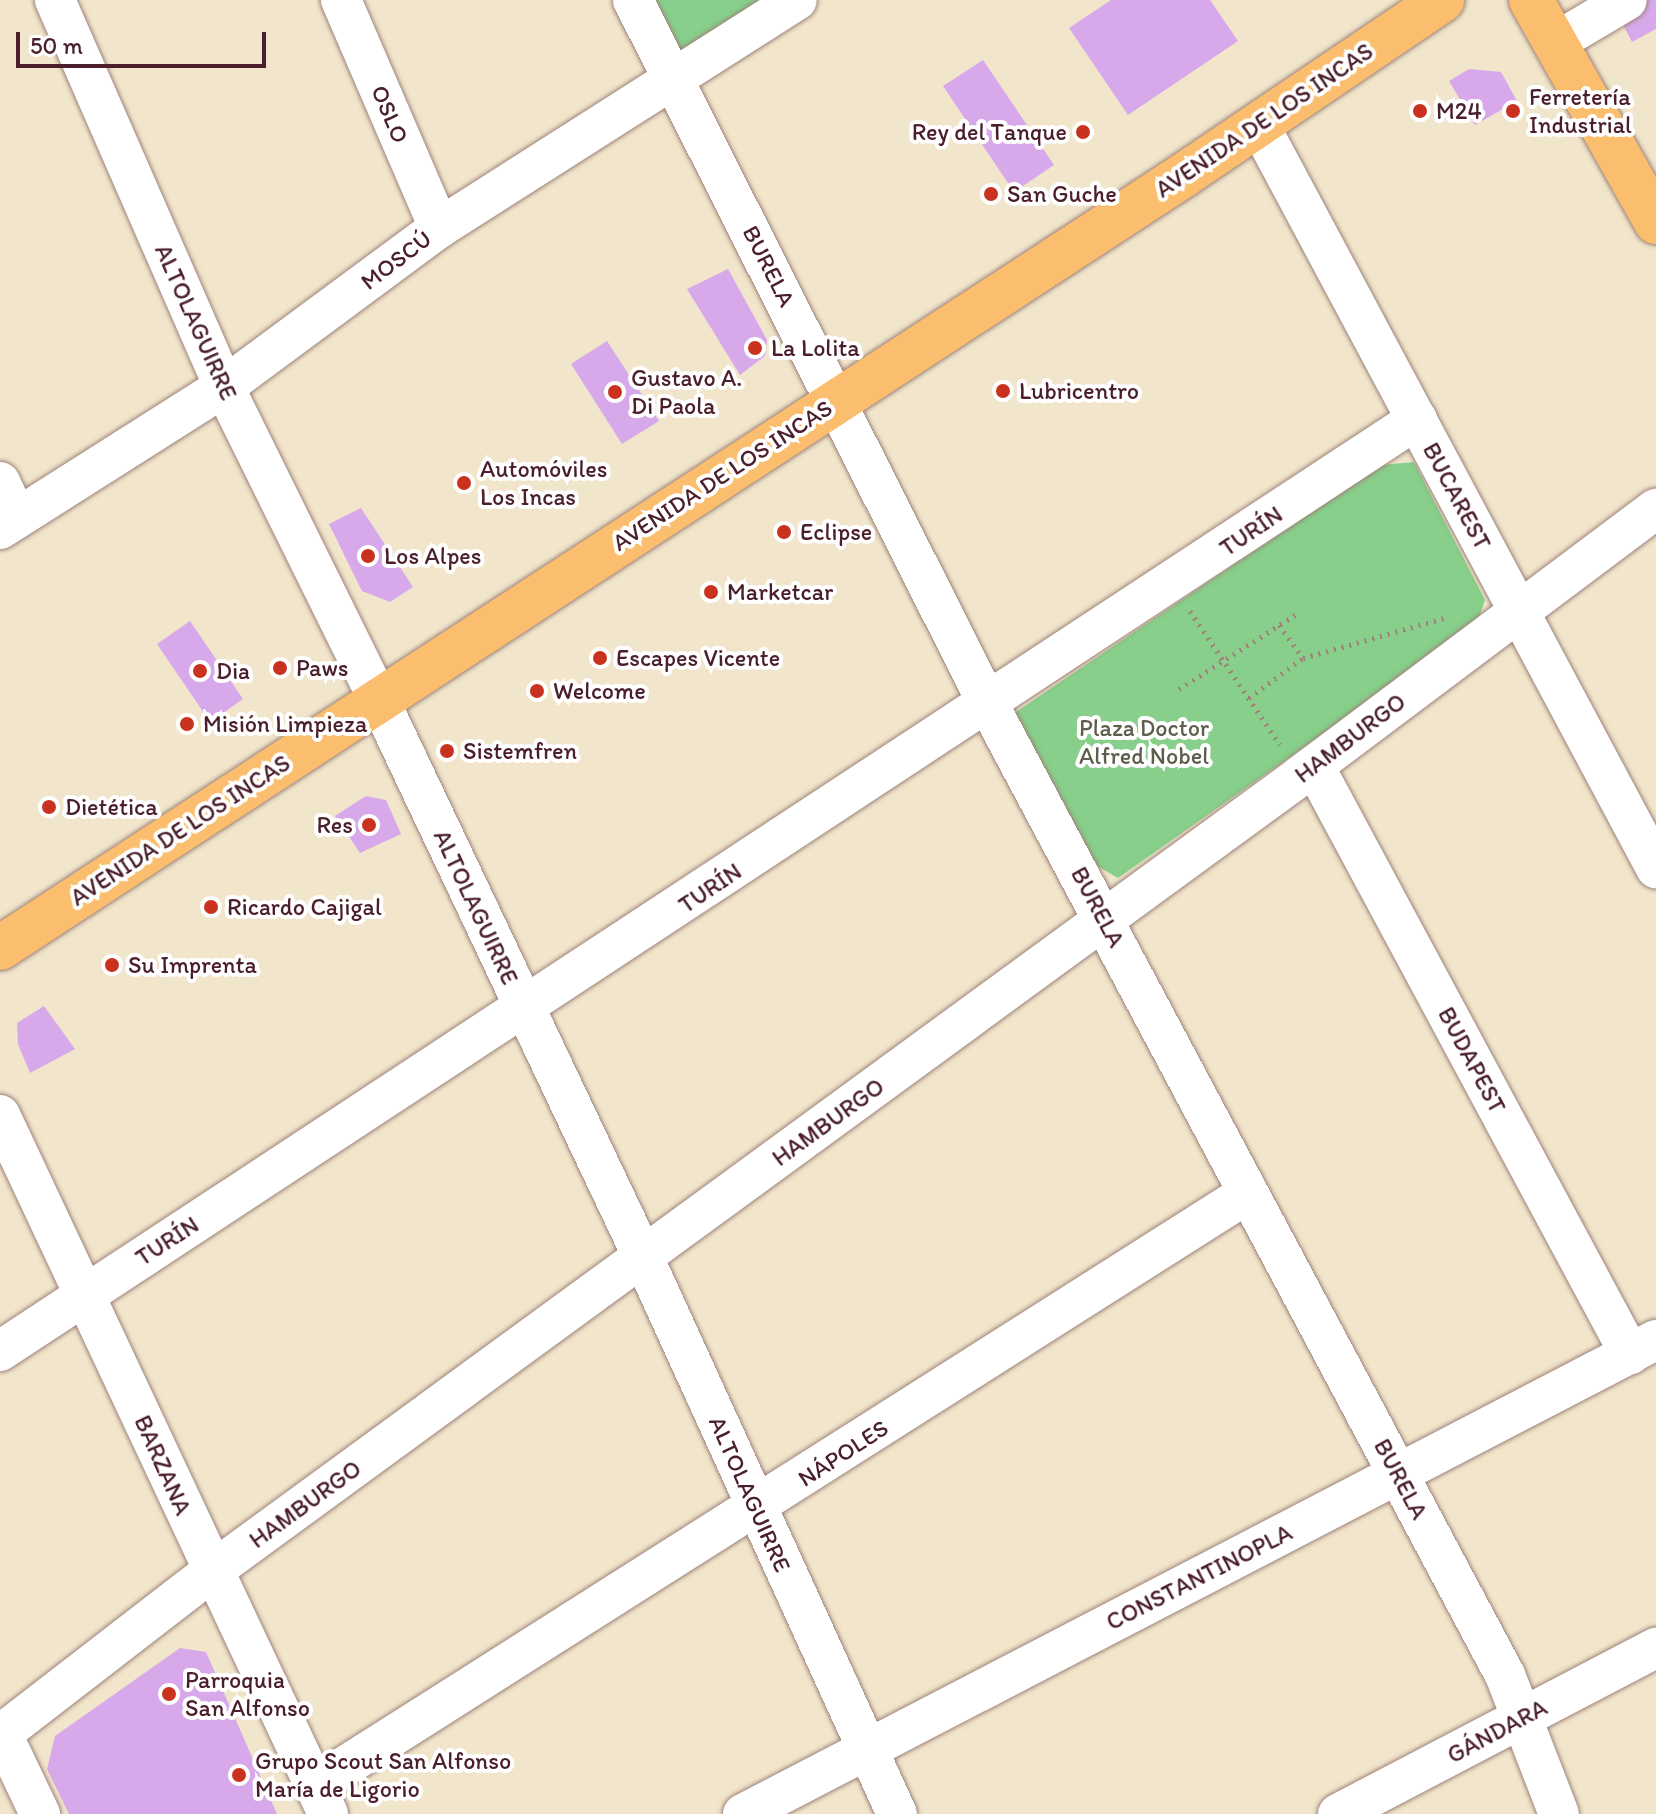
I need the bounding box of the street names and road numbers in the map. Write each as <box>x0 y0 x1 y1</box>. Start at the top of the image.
street label: AVENIDA DE LOS INCAS <box>1150 37 1378 203</box>
street label: OSLO <box>365 81 415 147</box>
street label: BURELA <box>736 221 802 311</box>
street label: MOSCÚ <box>355 224 437 296</box>
street label: ALTOLAGUIRRE <box>149 240 243 404</box>
street label: AVENIDA DE LOS INCAS <box>607 393 837 557</box>
street label: BUCAREST <box>1417 437 1497 555</box>
street label: TURÍN <box>1214 500 1288 562</box>
street label: HAMBURGO <box>1289 687 1411 789</box>
street label: AVENIDA DE LOS INCAS <box>65 748 295 912</box>
street label: ALTOLAGUIRRE <box>428 825 524 989</box>
street label: TURÍN <box>673 857 747 919</box>
street label: BURELA <box>1065 862 1131 952</box>
street label: BUDAPEST <box>1432 1002 1512 1118</box>
street label: HAMBURGO <box>766 1072 890 1172</box>
street label: TURÍN <box>130 1210 204 1272</box>
street label: BARZANA <box>128 1411 198 1519</box>
street label: ALTOLAGUIRRE <box>703 1412 797 1576</box>
street label: NÁPOLES <box>793 1413 893 1493</box>
street label: BURELA <box>1368 1434 1434 1524</box>
street label: HAMBURGO <box>243 1454 367 1554</box>
street label: CONSTANTINOPLA <box>1101 1518 1297 1636</box>
street label: GÁNDARA <box>1442 1693 1552 1769</box>

